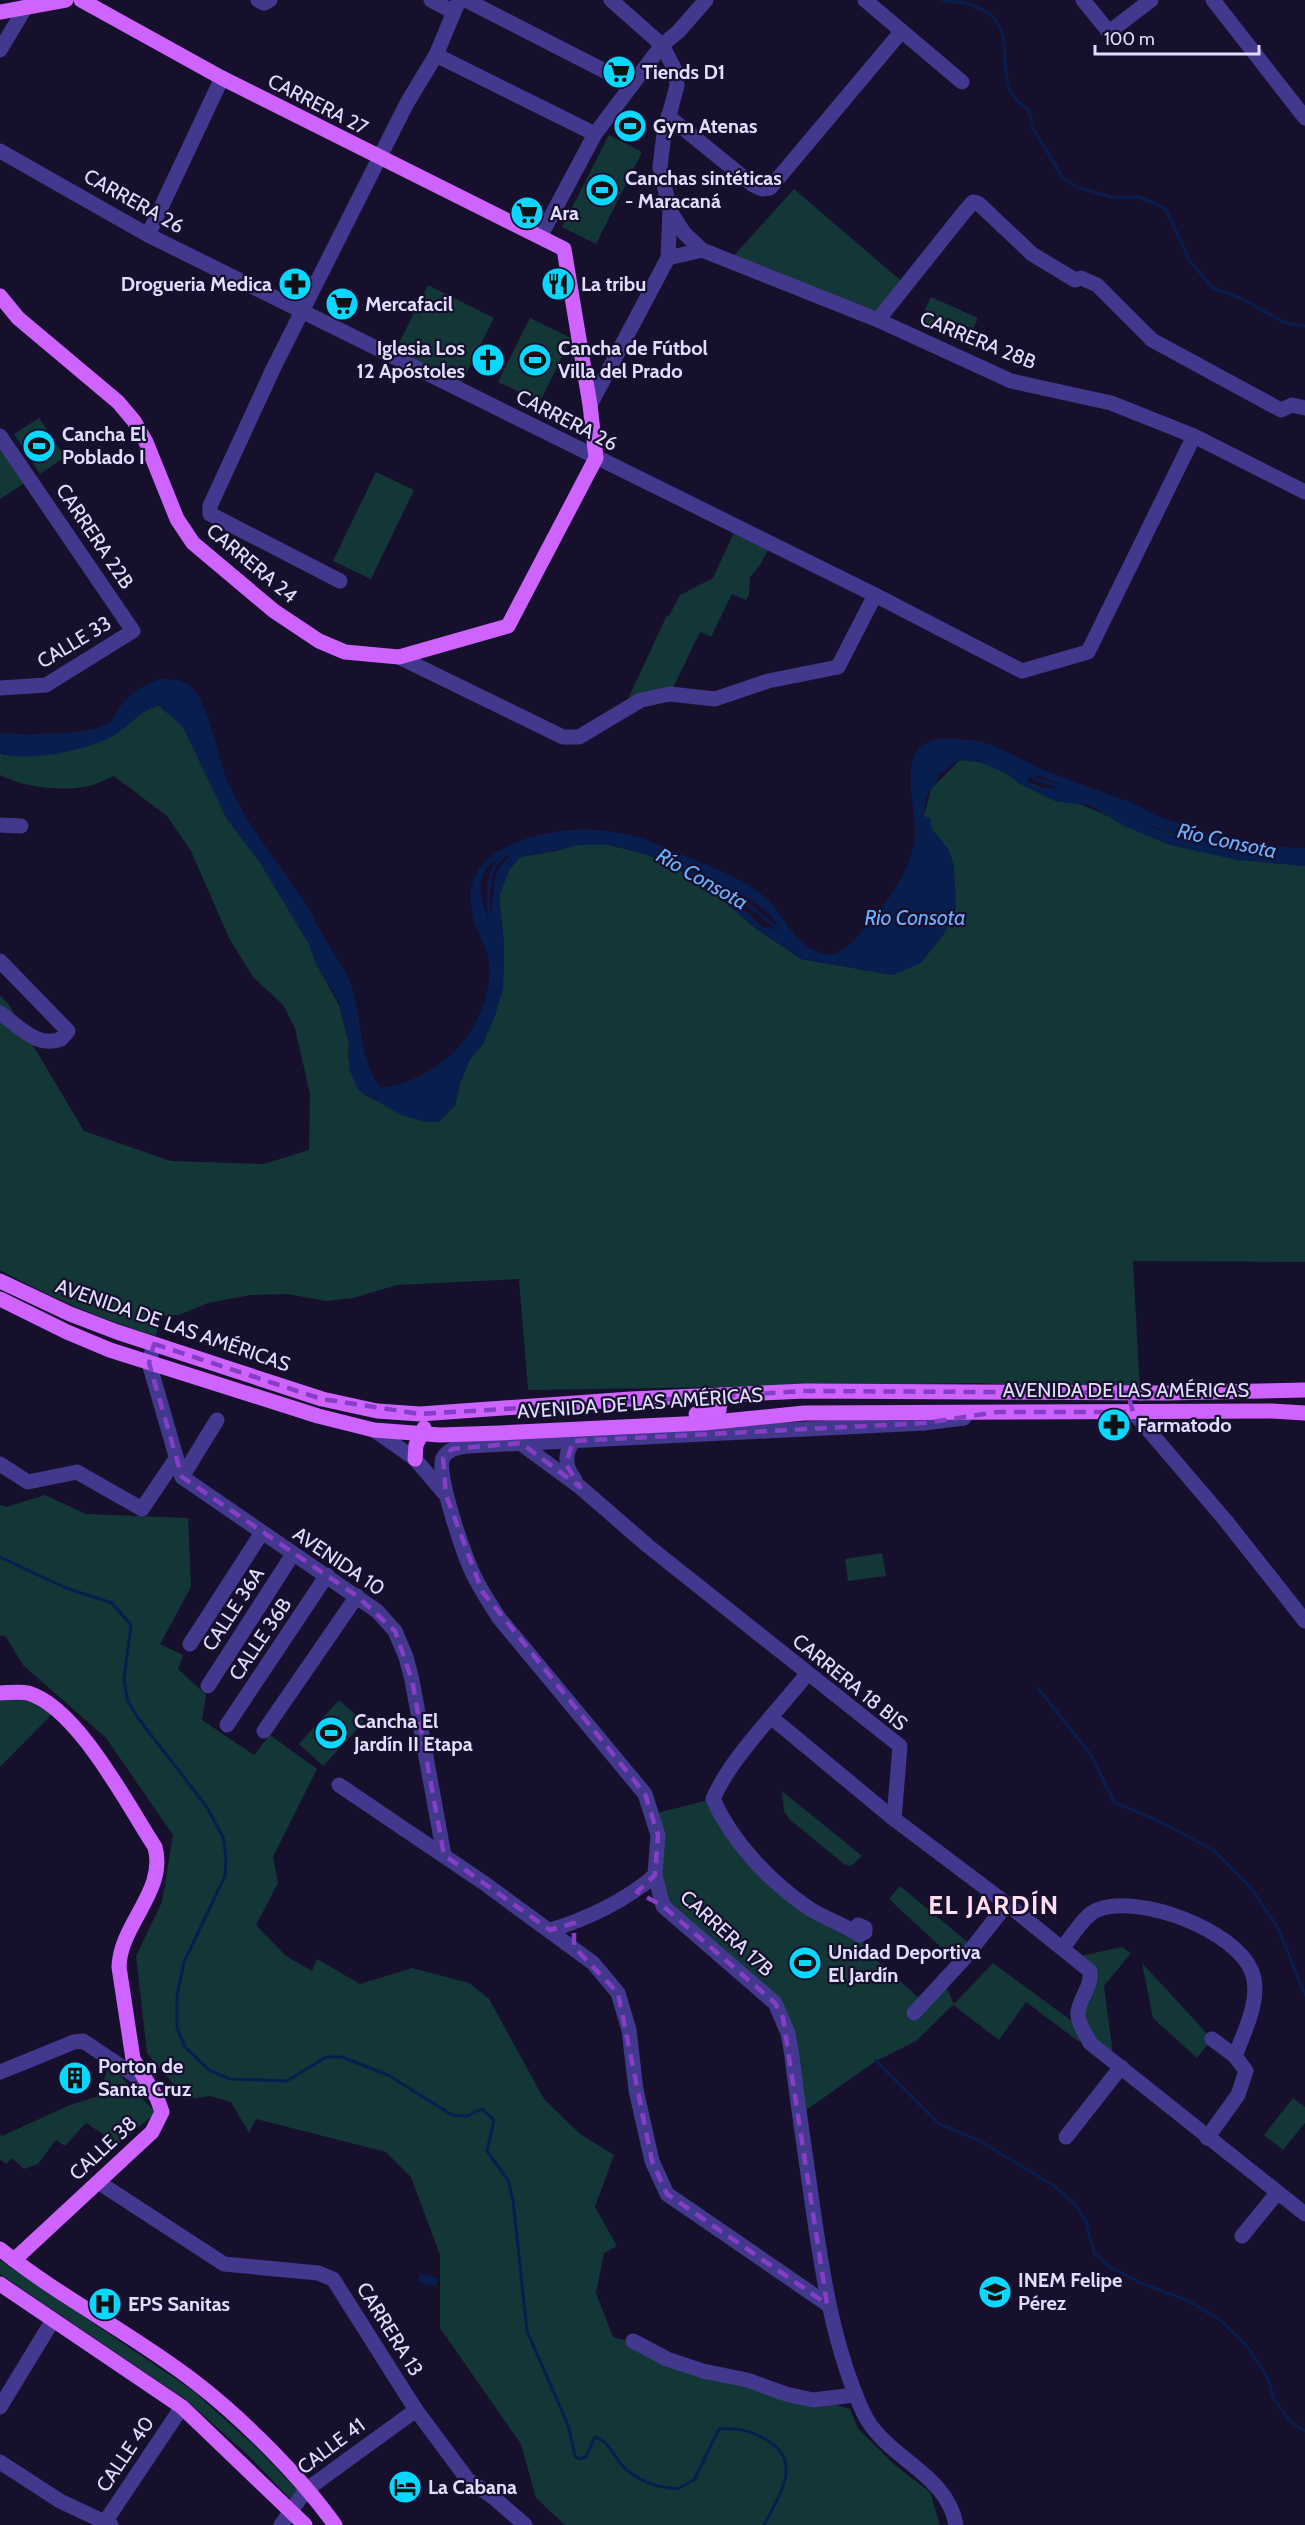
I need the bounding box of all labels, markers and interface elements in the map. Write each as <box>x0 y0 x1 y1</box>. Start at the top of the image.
scale bar <box>1095 18 1258 56</box>
text: 100 m <box>1104 28 1155 50</box>
supermarket icon: Tiends D1 <box>601 54 637 90</box>
place label: Tiends D1 <box>642 60 725 84</box>
street label: CARRERA 27 <box>264 69 372 139</box>
sports icon: Gym Atenas <box>612 108 648 144</box>
place label: Gym Atenas <box>653 114 757 138</box>
street label: CARRERA 26 <box>80 164 188 238</box>
place label: Canchas sintéticas - Maracaná <box>625 166 782 213</box>
sports icon: Canchas sintéticas - Maracaná <box>584 172 620 208</box>
supermarket icon: Ara <box>509 195 545 231</box>
place label: Ara <box>550 201 579 225</box>
pharmacy icon: Drogueria Medica <box>277 266 313 302</box>
restaurant icon: La tribu <box>540 266 576 302</box>
place label: Drogueria Medica <box>121 272 272 296</box>
place label: La tribu <box>581 272 646 296</box>
supermarket icon: Mercafacil <box>324 286 360 322</box>
place label: Mercafacil <box>365 292 453 316</box>
street label: CARRERA 28B <box>916 306 1040 374</box>
place label: Iglesia Los 12 Apóstoles <box>357 336 465 383</box>
place label: Cancha de Fútbol Villa del Prado <box>558 336 708 383</box>
church icon: Iglesia Los 12 Apóstoles <box>470 342 506 378</box>
sports icon: Cancha de Fútbol Villa del Prado <box>517 342 553 378</box>
street label: CARRERA 26 <box>512 384 622 456</box>
place label: Cancha El Poblado I <box>62 422 146 469</box>
sports icon: Cancha El Poblado I <box>21 428 57 464</box>
street label: CARRERA 22B <box>51 479 139 593</box>
street label: CARRERA 24 <box>202 518 302 608</box>
street label: CALLE 33 <box>33 611 115 673</box>
water label: Río Consota <box>1175 818 1279 863</box>
water label: Río Consota <box>652 842 752 915</box>
water label: Rio Consota <box>865 905 966 930</box>
street label: AVENIDA DE LAS AMÉRICAS <box>53 1274 294 1377</box>
street label: AVENIDA DE LAS AMÉRICAS <box>1003 1378 1250 1402</box>
street label: AVENIDA DE LAS AMÉRICAS <box>516 1382 764 1424</box>
pharmacy icon: Farmatodo <box>1096 1407 1132 1443</box>
place label: Farmatodo <box>1137 1413 1232 1437</box>
street label: AVENIDA 10 <box>289 1522 389 1600</box>
street label: CALLE 36A <box>197 1562 269 1655</box>
street label: CALLE 36B <box>224 1593 296 1685</box>
street label: CARRERA 18 BIS <box>788 1628 912 1736</box>
place label: Cancha El Jardín II Etapa <box>353 1709 473 1756</box>
sports icon: Cancha El Jardín II Etapa <box>313 1715 349 1751</box>
street label: CARRERA 17B <box>675 1885 779 1981</box>
district label: EL JARDÍN <box>928 1889 1060 1921</box>
place label: Unidad Deportiva El Jardín <box>828 1940 981 1987</box>
sports icon: Unidad Deportiva El Jardín <box>787 1945 823 1981</box>
place label: Porton de Santa Cruz <box>98 2054 192 2101</box>
building icon: Porton de Santa Cruz <box>57 2060 93 2096</box>
street label: CALLE 38 <box>64 2111 142 2185</box>
place label: INEM Felipe Pérez <box>1018 2268 1122 2315</box>
school or university icon: INEM Felipe Pérez <box>977 2274 1013 2310</box>
street label: CARRERA 13 <box>352 2278 428 2380</box>
hospital icon: EPS Sanitas <box>87 2286 123 2322</box>
place label: EPS Sanitas <box>128 2292 230 2316</box>
street label: CALLE 40 <box>91 2412 159 2496</box>
street label: CALLE 41 <box>292 2413 370 2479</box>
hotel icon: La Cabana <box>387 2469 423 2505</box>
place label: La Cabana <box>428 2475 517 2499</box>

